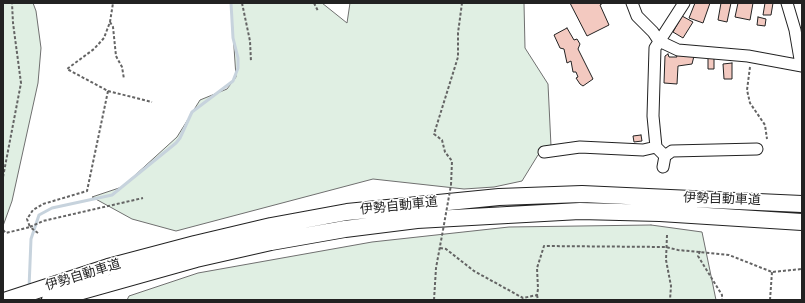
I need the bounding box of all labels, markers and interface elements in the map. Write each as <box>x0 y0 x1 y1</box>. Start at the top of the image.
street label: 伊勢自動車道 <box>683 190 761 208</box>
street label: 伊勢自動車道 <box>359 194 439 218</box>
street label: 伊勢自動車道 <box>43 256 123 294</box>

